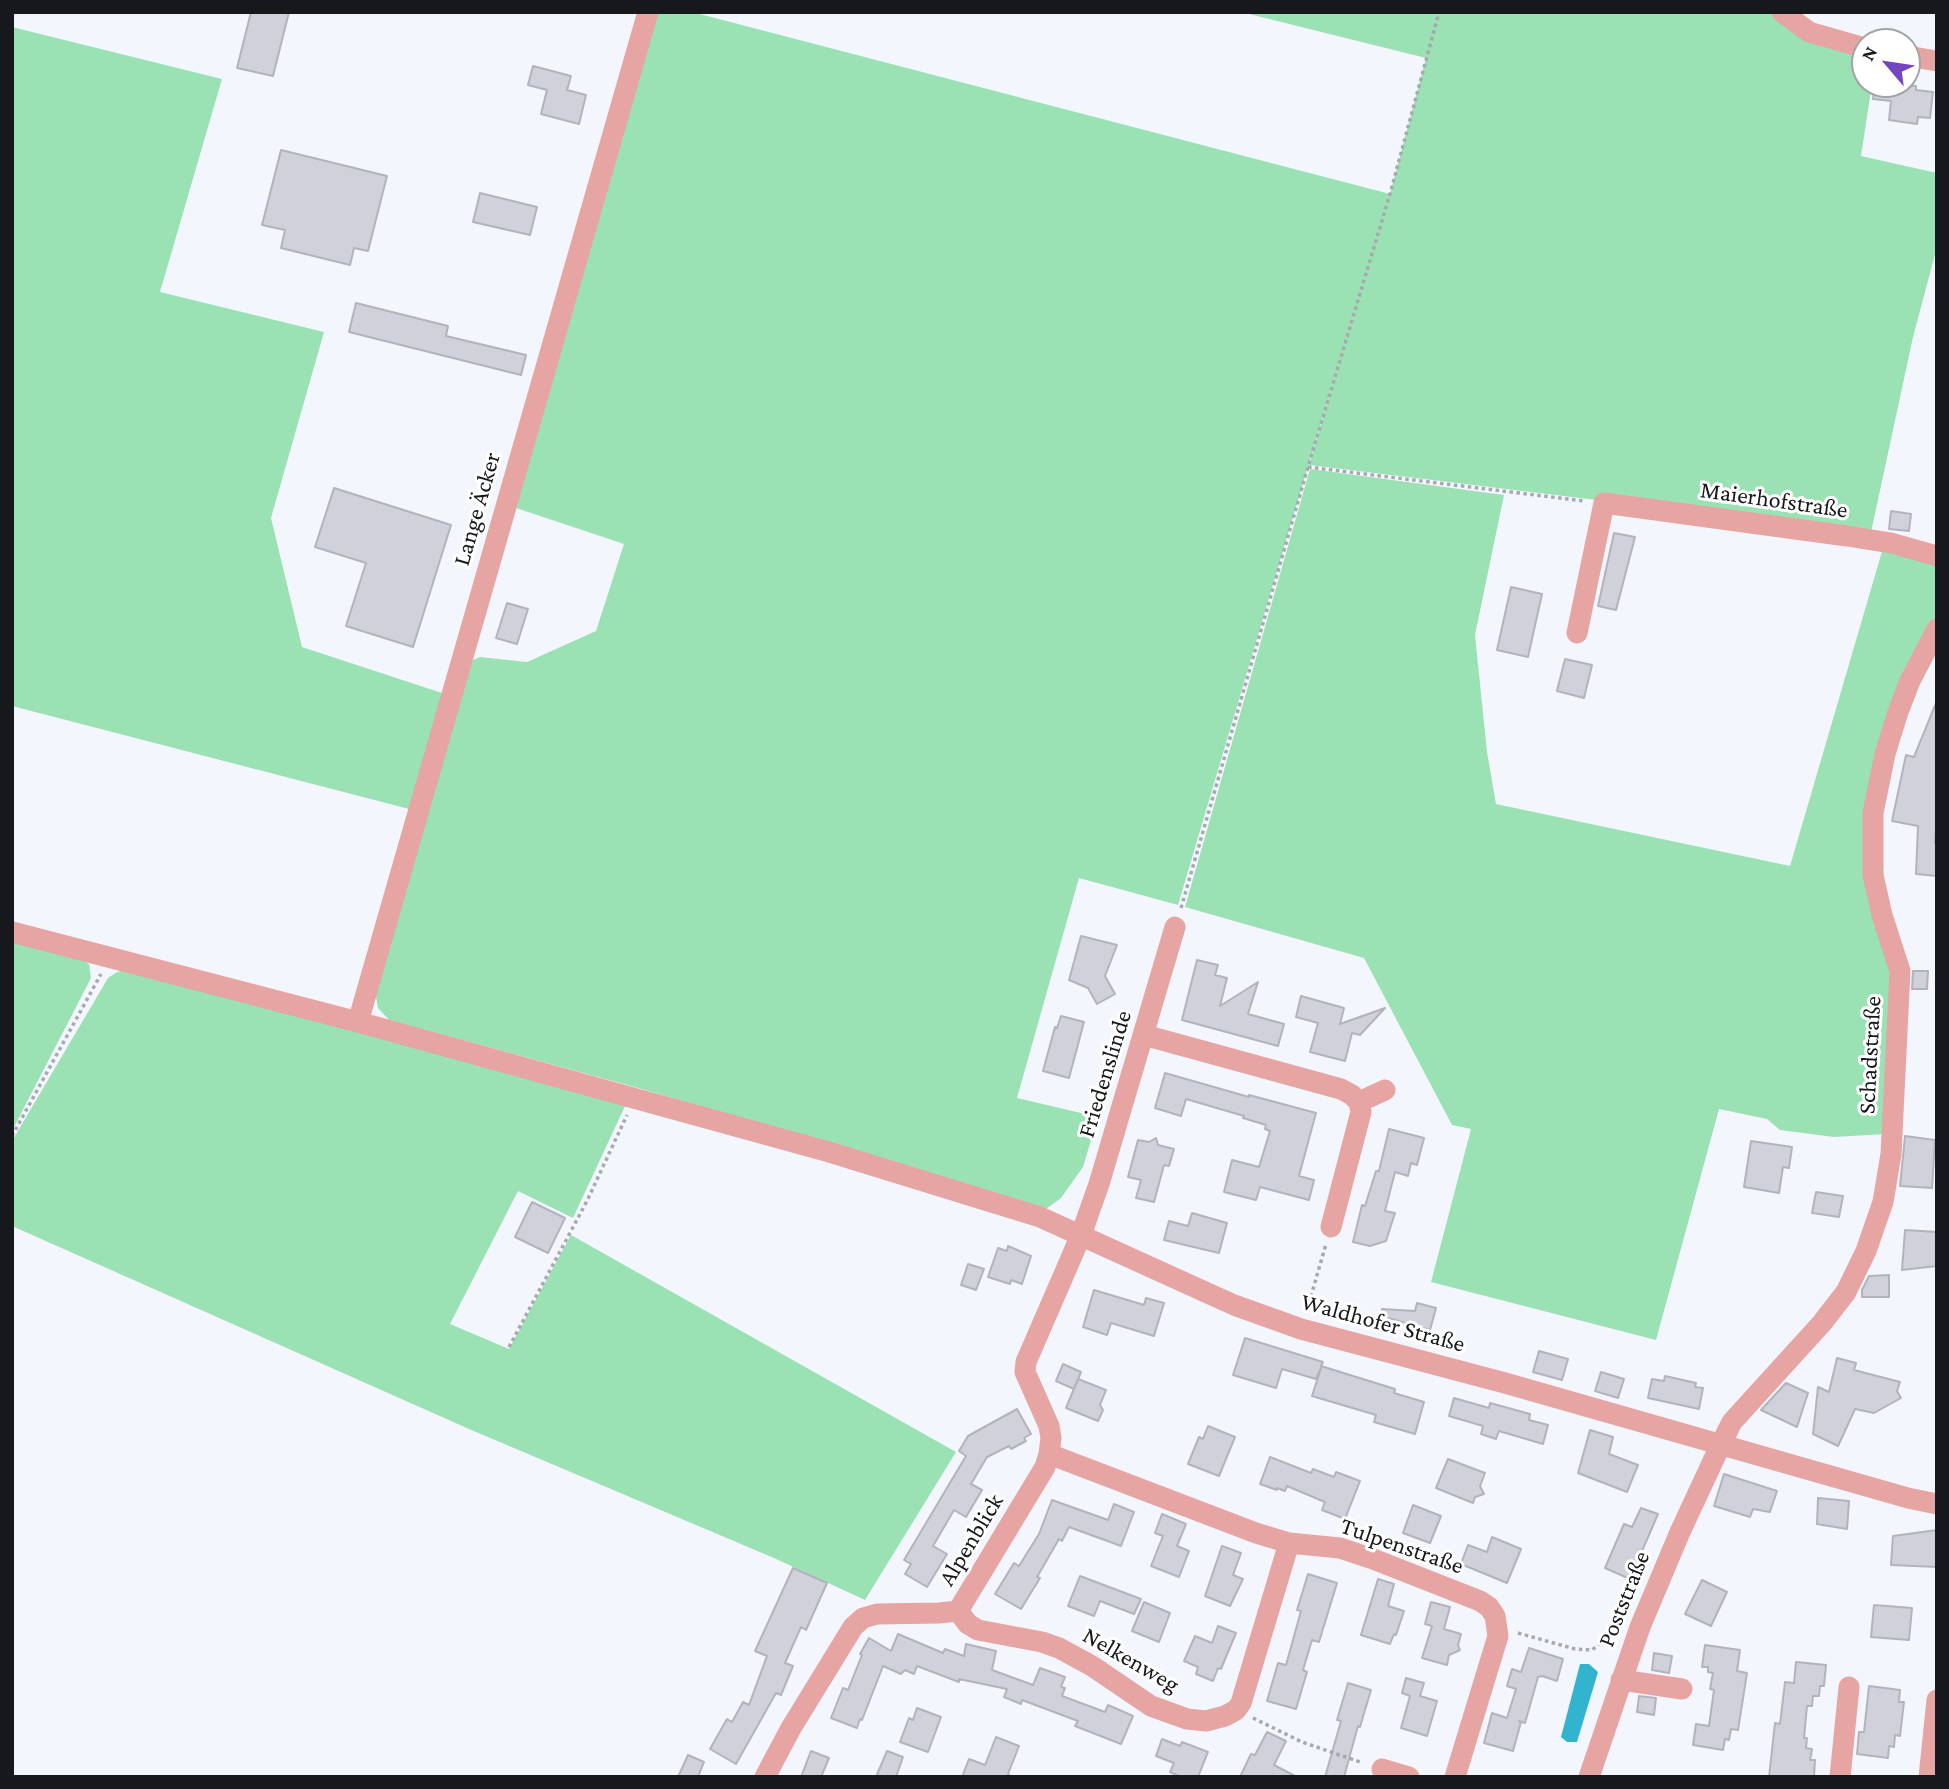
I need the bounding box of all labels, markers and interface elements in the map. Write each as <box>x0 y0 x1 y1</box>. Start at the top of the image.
north arrow <box>1851 28 1921 98</box>
text: N <box>1857 43 1881 64</box>
street label: Lange Äcker <box>447 449 507 569</box>
street label: Maierhofstraße <box>1698 475 1850 525</box>
street label: Schadstraße <box>1853 995 1887 1115</box>
street label: Friedenslinde <box>1072 1007 1138 1141</box>
street label: Waldhofer Straße <box>1298 1287 1468 1359</box>
street label: Alpenblick <box>932 1489 1010 1591</box>
street label: Tulpenstraße <box>1337 1511 1467 1581</box>
street label: Poststraße <box>1592 1547 1656 1651</box>
street label: Nelkenweg <box>1078 1621 1184 1699</box>

